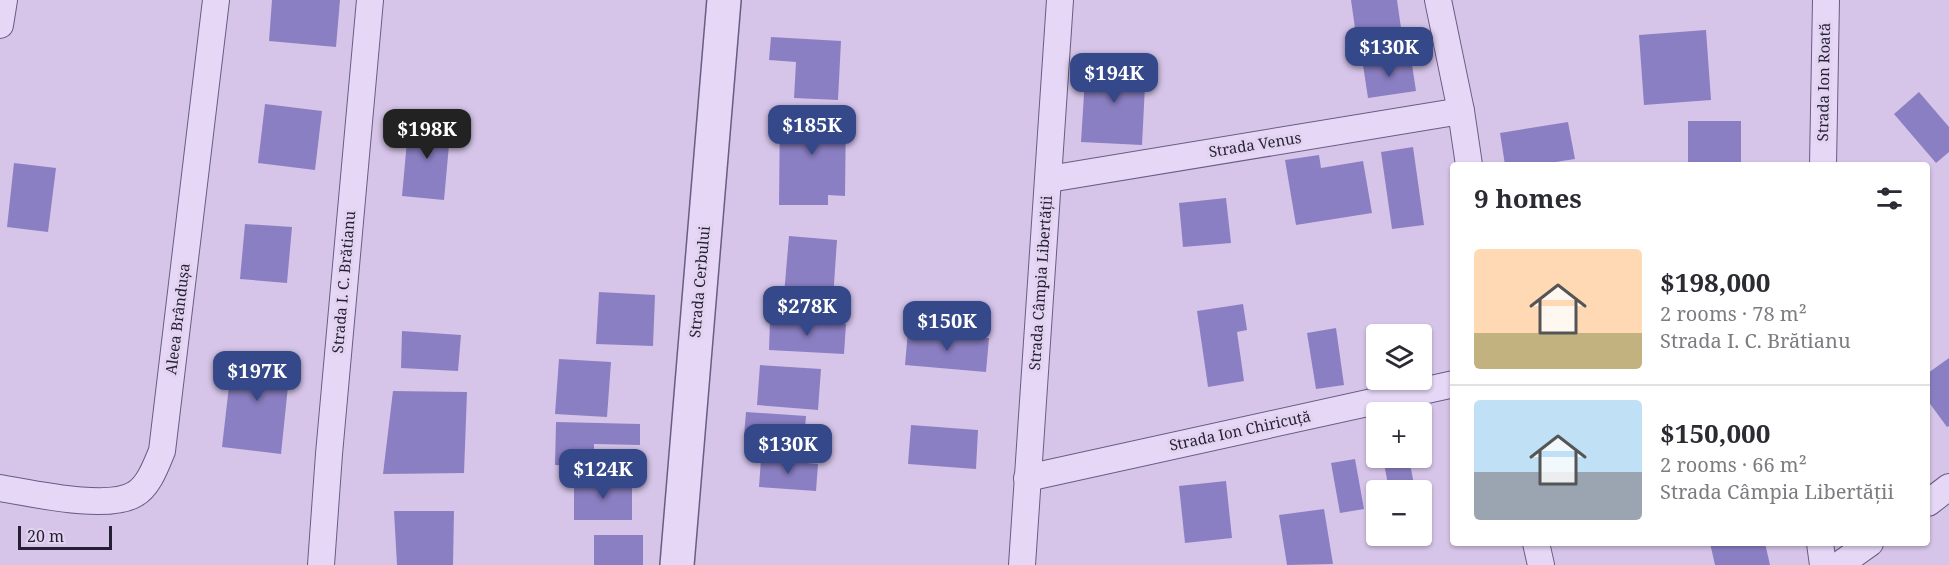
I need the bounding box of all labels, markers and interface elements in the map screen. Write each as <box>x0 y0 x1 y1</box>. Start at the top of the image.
street label: Strada Ion Roată <box>1812 23 1834 141</box>
pin: $130K <box>1347 27 1431 78</box>
text: $130K <box>1359 33 1419 60</box>
pin: $194K <box>1072 53 1156 104</box>
text: $194K <box>1084 59 1144 86</box>
pin: $185K <box>770 105 854 156</box>
pin: $198K <box>385 109 469 160</box>
text: $185K <box>782 111 842 138</box>
text: $198K <box>397 115 457 142</box>
street label: Strada Venus <box>1207 127 1303 161</box>
text: 9 homes <box>1474 180 1582 216</box>
icon: filters <box>1873 182 1906 215</box>
street label: Strada Câmpia Libertății <box>1024 195 1056 371</box>
street label: Strada I. C. Brătianu <box>327 209 359 354</box>
street label: Strada Cerbului <box>684 225 714 339</box>
street label: Aleea Brândușa <box>160 262 194 376</box>
text: $198,000 <box>1660 264 1770 300</box>
icon: home <box>1522 273 1594 345</box>
pin: $278K <box>765 286 849 337</box>
text: $278K <box>777 292 837 319</box>
text: 2 rooms · 78 m² <box>1660 300 1807 327</box>
pin: $150K <box>905 301 989 352</box>
text: $150K <box>917 307 977 334</box>
map controls <box>1366 324 1432 546</box>
button: layers <box>1366 324 1432 390</box>
text: Strada I. C. Brătianu <box>1660 327 1851 354</box>
pin: $197K <box>215 351 299 402</box>
text: $197K <box>227 357 287 384</box>
button: + <box>1366 402 1432 468</box>
street label: Strada Ion Chiricuță <box>1167 405 1312 455</box>
text: $150,000 <box>1660 415 1770 451</box>
pin: $130K <box>746 424 830 475</box>
icon: home <box>1522 424 1594 496</box>
text: $130K <box>758 430 818 457</box>
pin: $124K <box>561 449 645 500</box>
text: 2 rooms · 66 m² <box>1660 451 1807 478</box>
text: $124K <box>573 455 633 482</box>
text: Strada Câmpia Libertății <box>1660 478 1894 505</box>
button: − <box>1366 480 1432 546</box>
scale bar <box>18 523 112 550</box>
text: 20 m <box>27 525 64 547</box>

